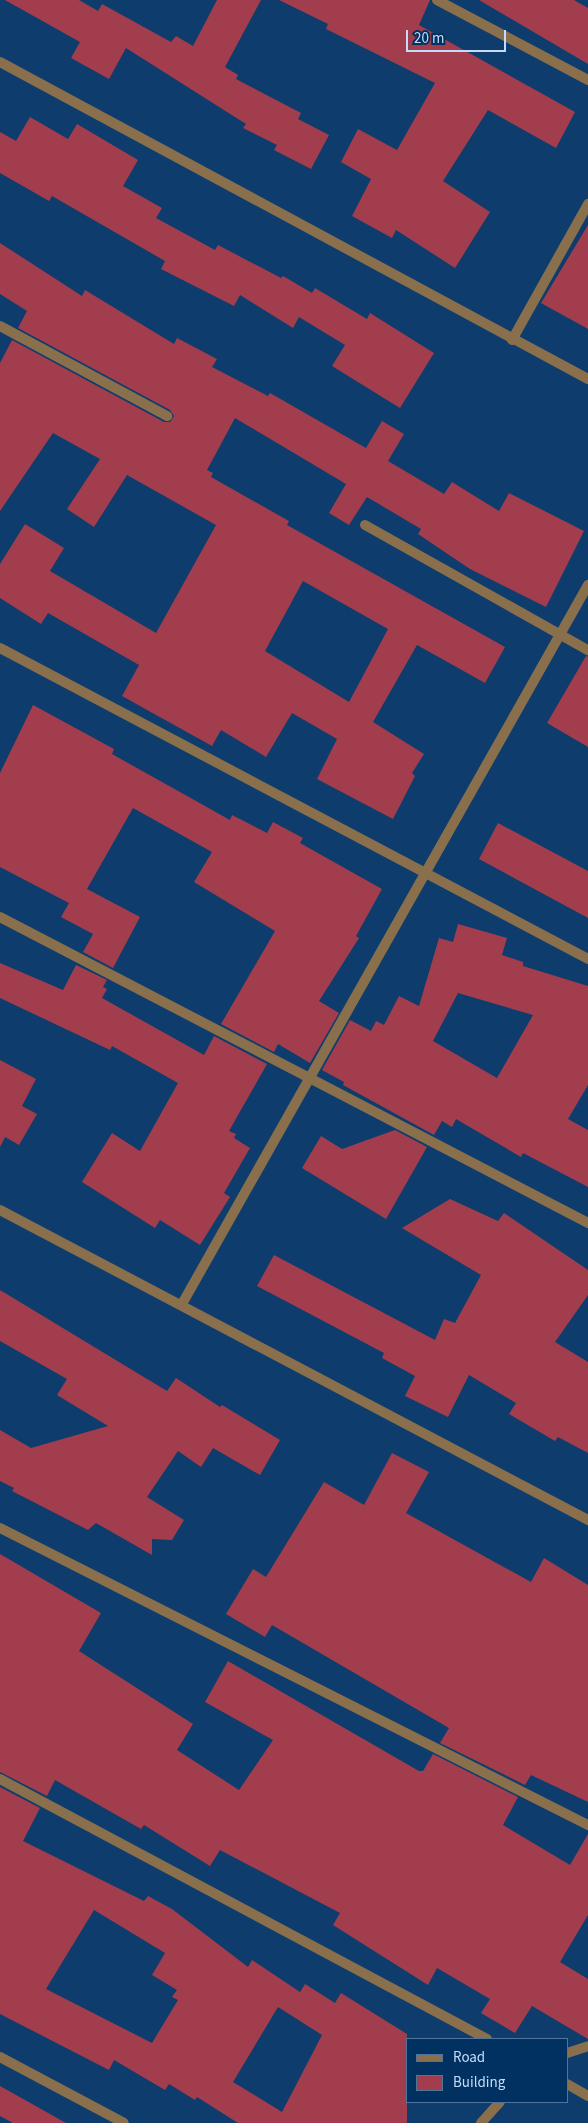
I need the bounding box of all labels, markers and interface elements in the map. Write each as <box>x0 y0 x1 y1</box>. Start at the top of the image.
scale bar <box>408 20 508 52</box>
text: 20 m <box>414 28 444 49</box>
legend <box>406 2038 568 2103</box>
text: Road <box>453 2047 485 2068</box>
text: Building <box>453 2072 505 2093</box>

